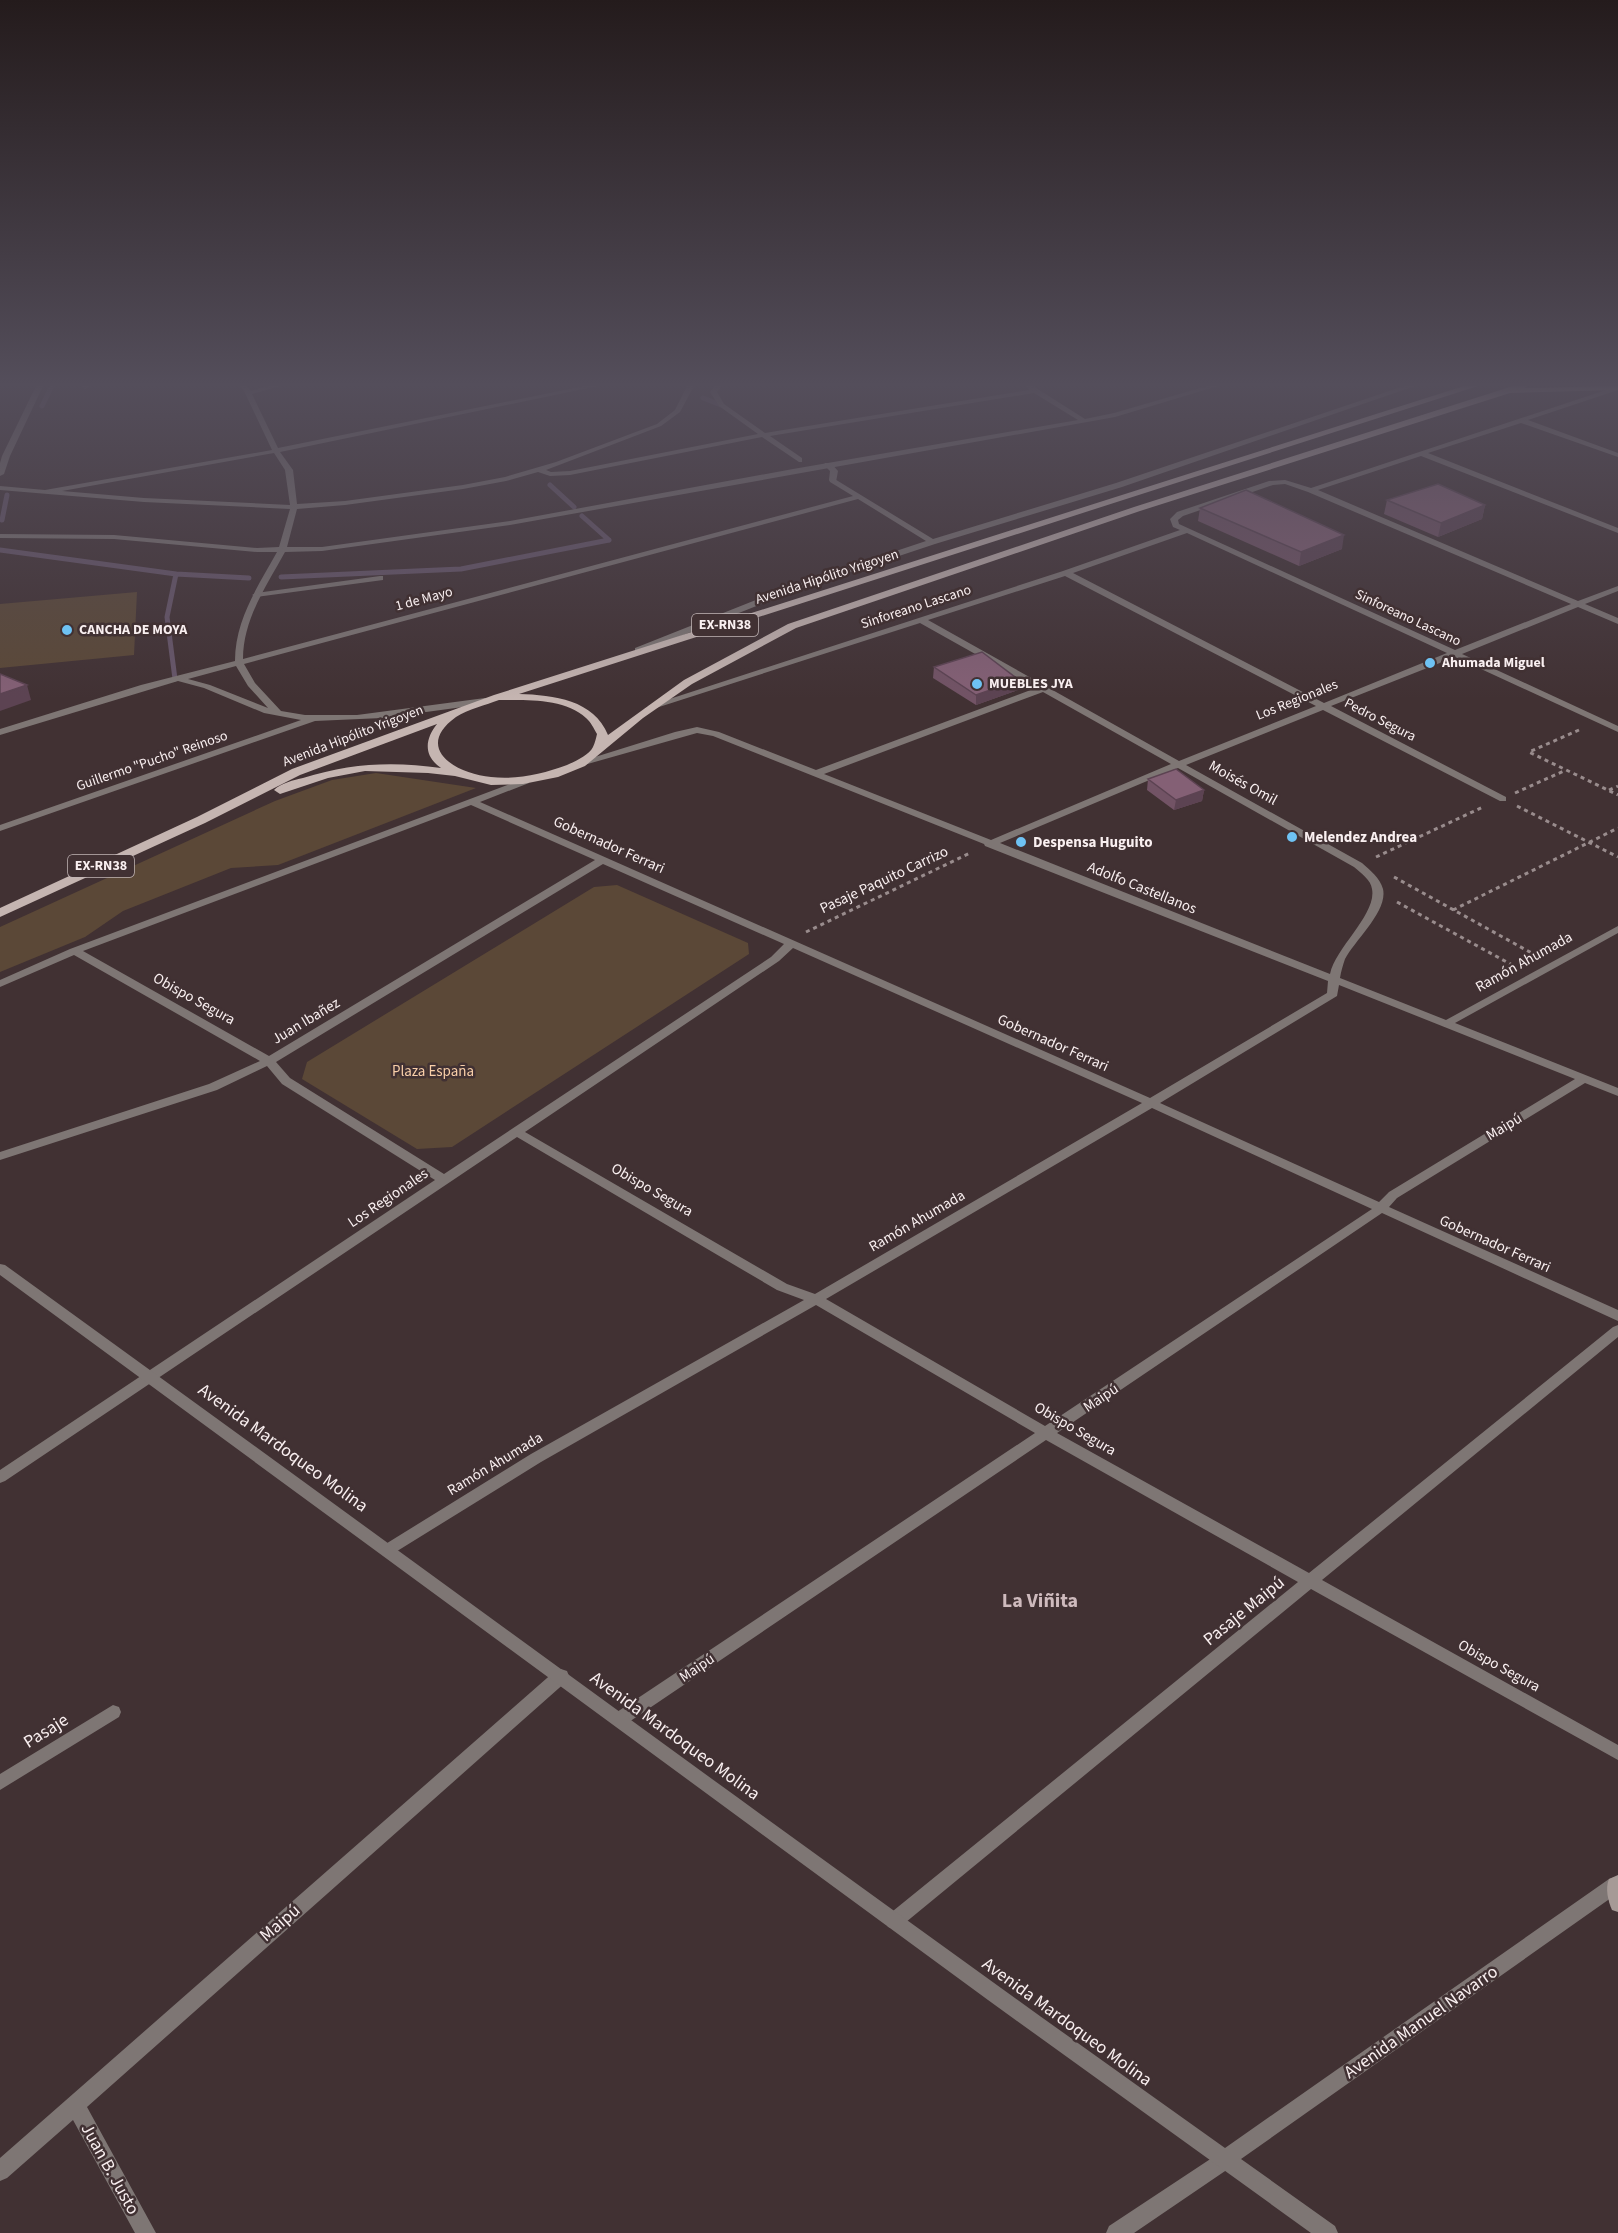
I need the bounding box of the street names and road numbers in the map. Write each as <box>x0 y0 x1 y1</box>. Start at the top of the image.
street label: Avenida Hipólito Yrigoyen <box>753 544 901 610</box>
street label: Sinforeano Lascano <box>858 580 974 634</box>
street label: 1 de Mayo <box>393 582 455 616</box>
street label: Sinforeano Lascano <box>1352 585 1464 651</box>
road number: EX-RN38 <box>692 614 758 636</box>
street label: Los Regionales <box>1253 674 1341 726</box>
street label: Pedro Segura <box>1341 693 1419 747</box>
street label: Avenida Hipólito Yrigoyen <box>280 700 426 772</box>
street label: Guillermo "Pucho" Reinoso <box>74 726 230 796</box>
street label: Moisés Omil <box>1205 755 1281 811</box>
street label: Gobernador Ferrari <box>550 811 668 879</box>
street label: Pasaje Paquito Carrizo <box>816 841 952 919</box>
road number: EX-RN38 <box>68 855 134 877</box>
street label: Adolfo Castellanos <box>1084 857 1200 919</box>
street label: Ramón Ahumada <box>1472 927 1576 997</box>
street label: Obispo Segura <box>149 968 239 1030</box>
street label: Juan Ibañez <box>268 992 344 1050</box>
street label: Gobernador Ferrari <box>994 1009 1112 1077</box>
street label: Maipú <box>1482 1108 1526 1146</box>
street label: Obispo Segura <box>607 1158 697 1222</box>
street label: Los Regionales <box>344 1163 432 1233</box>
street label: Ramón Ahumada <box>865 1185 969 1257</box>
street label: Gobernador Ferrari <box>1436 1210 1554 1278</box>
street label: Avenida Mardoqueo Molina <box>193 1378 373 1518</box>
street label: Maipú <box>1079 1378 1123 1418</box>
street label: Obispo Segura <box>1030 1397 1120 1461</box>
street label: Ramón Ahumada <box>443 1427 547 1501</box>
street label: Pasaje Maipú <box>1198 1570 1290 1652</box>
street label: Obispo Segura <box>1454 1635 1544 1697</box>
street label: Maipú <box>675 1648 719 1688</box>
street label: Avenida Mardoqueo Molina <box>585 1666 765 1806</box>
street label: Pasaje <box>19 1708 73 1754</box>
street label: Maipú <box>254 1898 306 1948</box>
street label: Avenida Mardoqueo Molina <box>977 1952 1157 2092</box>
street label: Avenida Manuel Navarro <box>1339 1959 1503 2085</box>
street label: Juan B. Justo <box>75 2119 145 2219</box>

